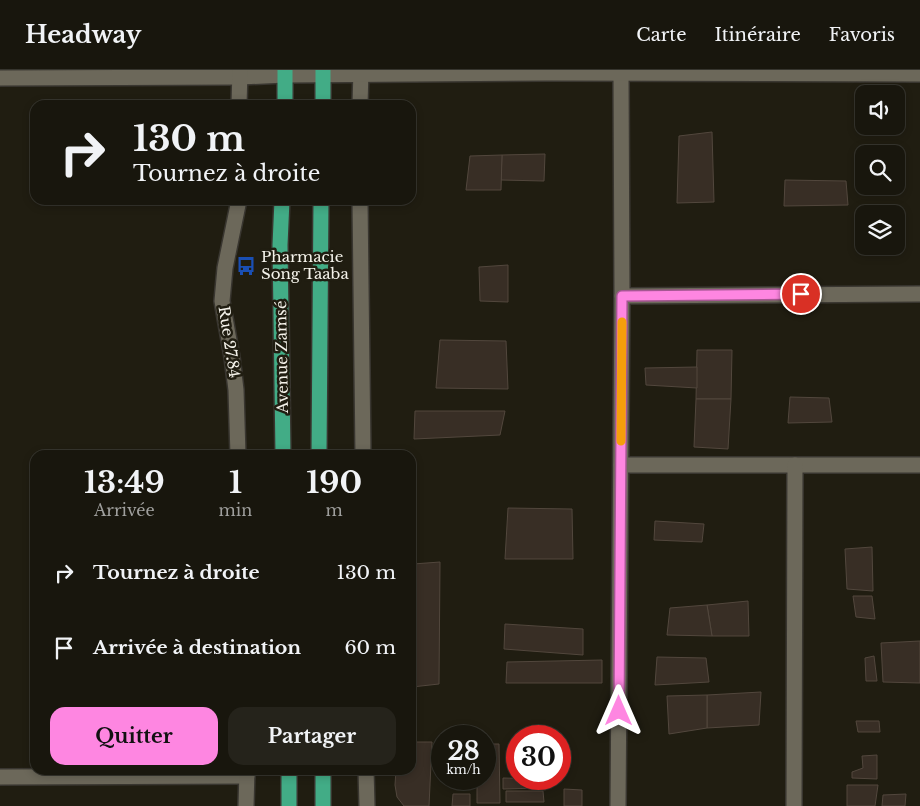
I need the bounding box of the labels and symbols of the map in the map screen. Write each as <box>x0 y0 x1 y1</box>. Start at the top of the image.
place label: Pharmacie Song Taaba <box>261 247 349 283</box>
bus stop icon: Pharmacie Song Taaba <box>235 255 257 277</box>
pin <box>780 273 822 315</box>
street label: Avenue Zamsé <box>271 300 292 415</box>
street label: Rue 27.84 <box>214 305 245 379</box>
position arrow <box>592 684 644 736</box>
speed limit sign: 30 <box>506 725 571 790</box>

